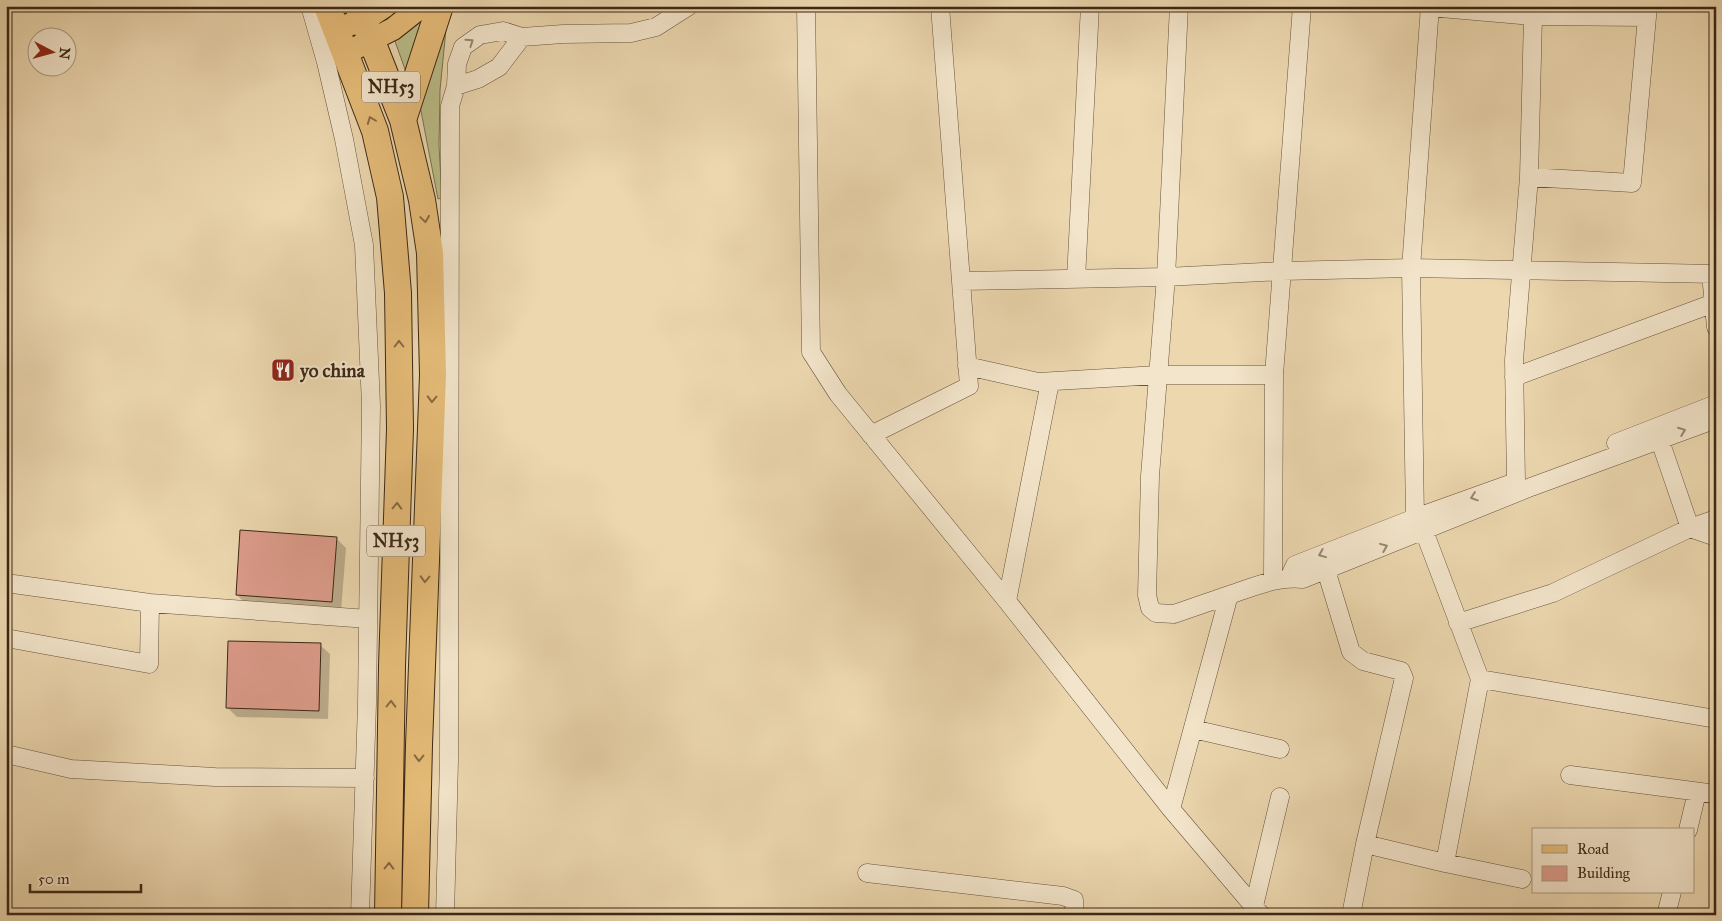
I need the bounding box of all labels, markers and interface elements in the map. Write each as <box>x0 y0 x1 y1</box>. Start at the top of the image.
north arrow <box>28 28 78 78</box>
one-way arrow <box>464 39 473 48</box>
text: N <box>55 47 74 60</box>
road number: NH53 <box>362 72 420 102</box>
one-way arrow <box>367 117 377 125</box>
one-way arrow <box>419 215 430 223</box>
one-way arrow <box>394 339 404 347</box>
restaurant icon: yo china <box>270 357 296 383</box>
place label: yo china <box>299 359 366 383</box>
one-way arrow <box>427 395 437 403</box>
one-way arrow <box>1677 427 1686 437</box>
one-way arrow <box>1470 491 1479 501</box>
one-way arrow <box>392 502 402 510</box>
road number: NH53 <box>367 526 425 556</box>
one-way arrow <box>1379 543 1388 553</box>
one-way arrow <box>1318 548 1327 558</box>
one-way arrow <box>420 575 431 583</box>
one-way arrow <box>386 699 396 707</box>
one-way arrow <box>414 755 424 763</box>
legend <box>1532 828 1694 894</box>
text: Road <box>1577 840 1609 858</box>
scale bar <box>30 861 141 893</box>
one-way arrow <box>384 862 394 870</box>
text: Building <box>1577 864 1631 882</box>
text: 50 m <box>38 870 70 888</box>

